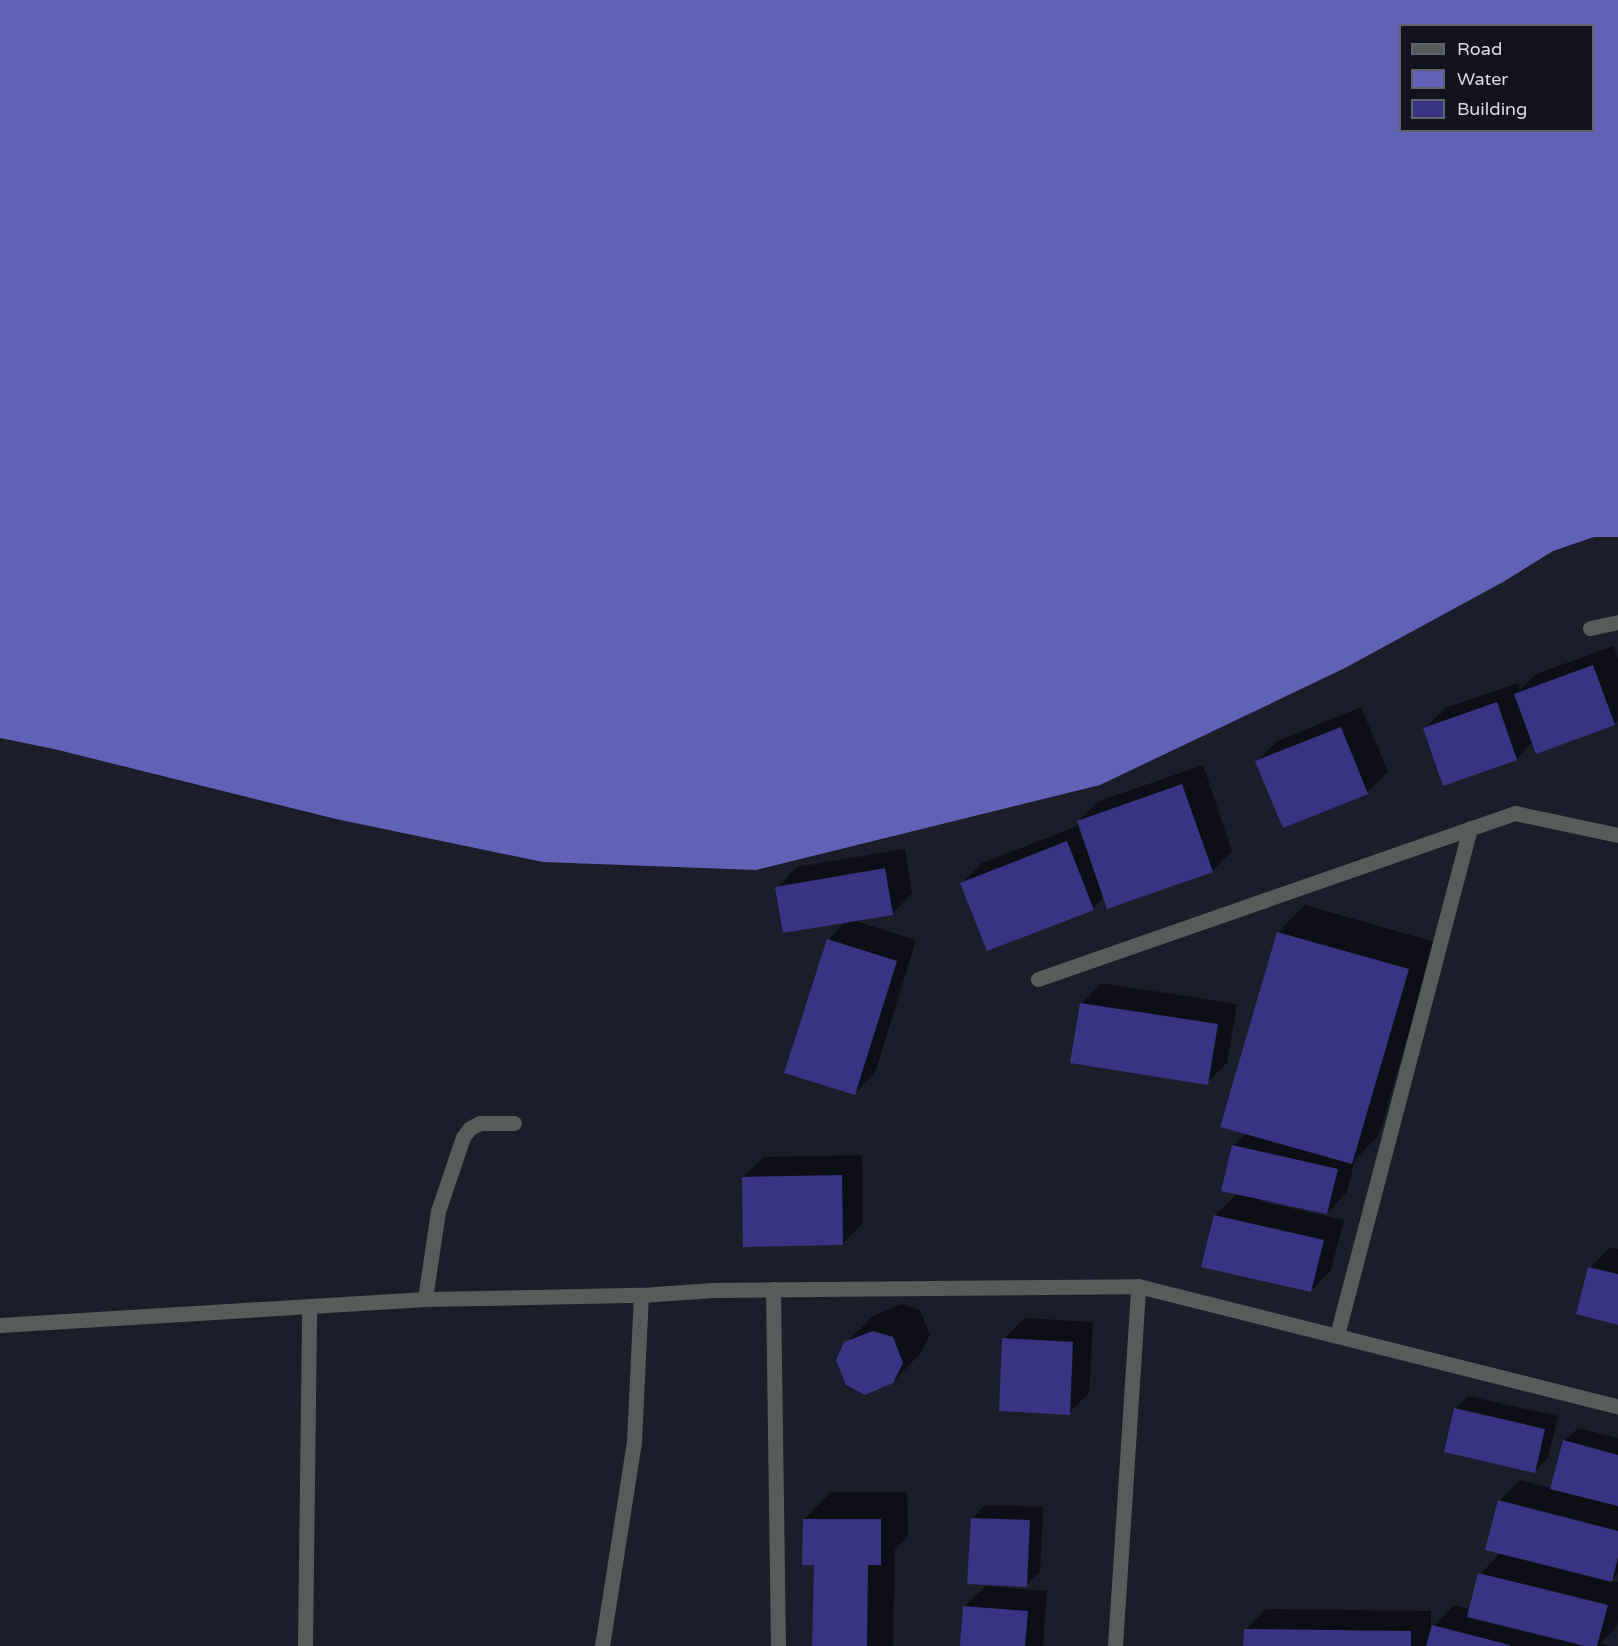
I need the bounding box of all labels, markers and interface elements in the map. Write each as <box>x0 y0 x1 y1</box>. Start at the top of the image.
legend <box>1399 24 1594 132</box>
text: Road <box>1457 38 1502 60</box>
text: Water <box>1457 68 1508 90</box>
text: Building <box>1457 98 1527 120</box>

